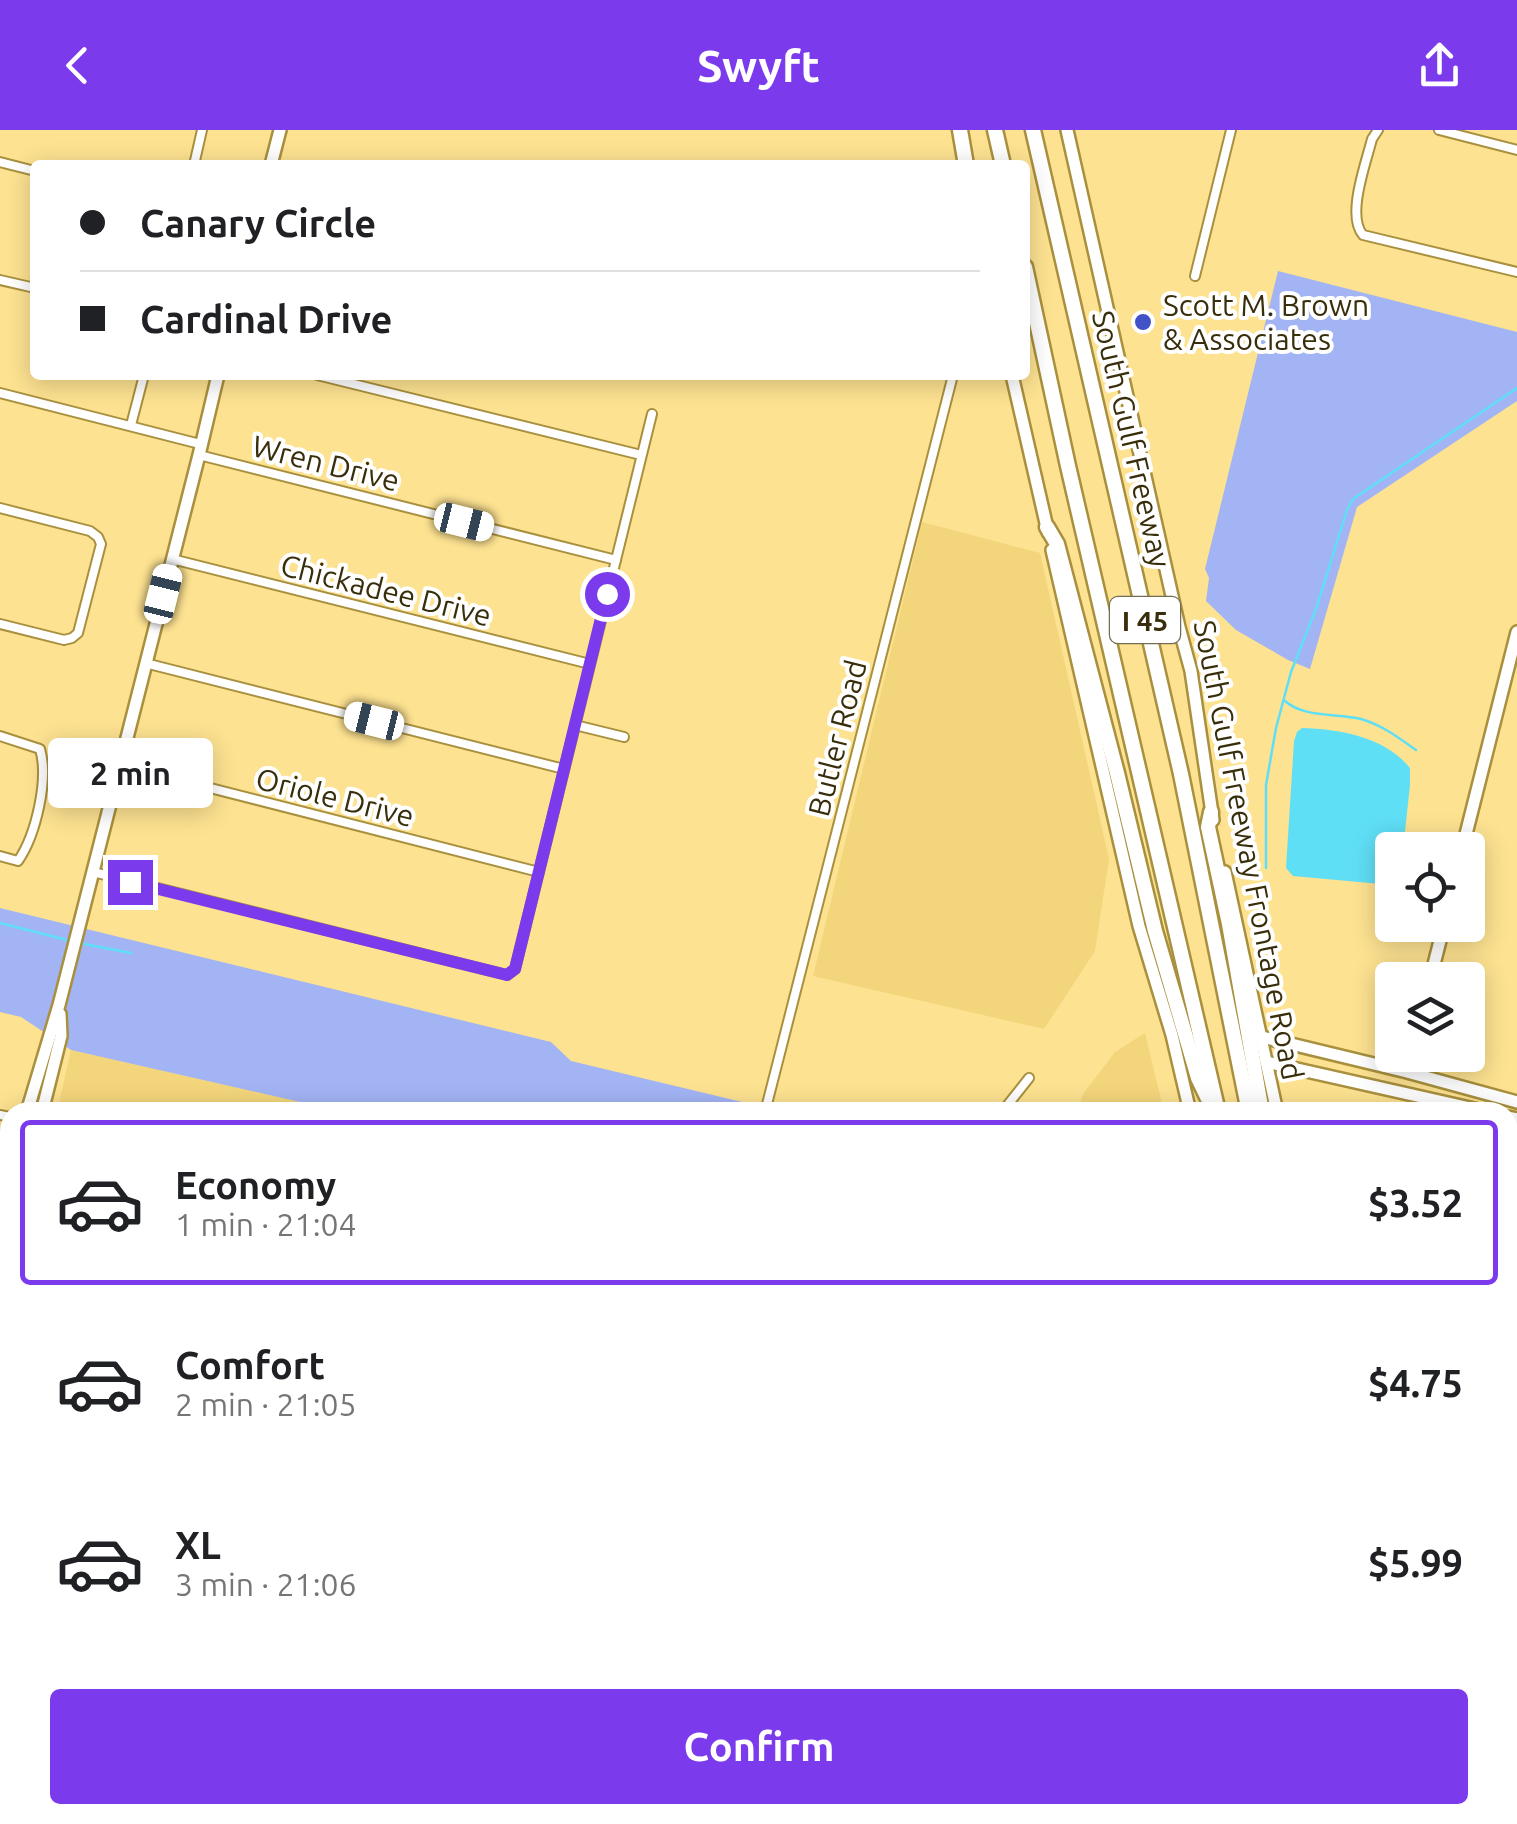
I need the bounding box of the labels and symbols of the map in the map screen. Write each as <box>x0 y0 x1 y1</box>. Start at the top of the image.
place label: Scott M. Brown & Associates <box>1163 288 1369 356</box>
street label: South Gulf Freeway <box>1086 307 1178 571</box>
marker: Scott M. Brown & Associates <box>1132 311 1154 333</box>
street label: Wren Drive <box>249 428 403 498</box>
car <box>431 500 497 544</box>
street label: Chickadee Drive <box>277 547 495 633</box>
car <box>141 561 185 627</box>
route start <box>585 572 630 617</box>
road number: I 45 <box>1110 597 1180 643</box>
street label: South Gulf Freeway Frontage Road <box>1188 617 1310 1083</box>
street label: Butler Road <box>801 656 873 820</box>
car <box>341 699 407 743</box>
callout: 2 min <box>48 737 212 807</box>
street label: Oriole Drive <box>252 761 418 833</box>
route end <box>108 860 153 905</box>

